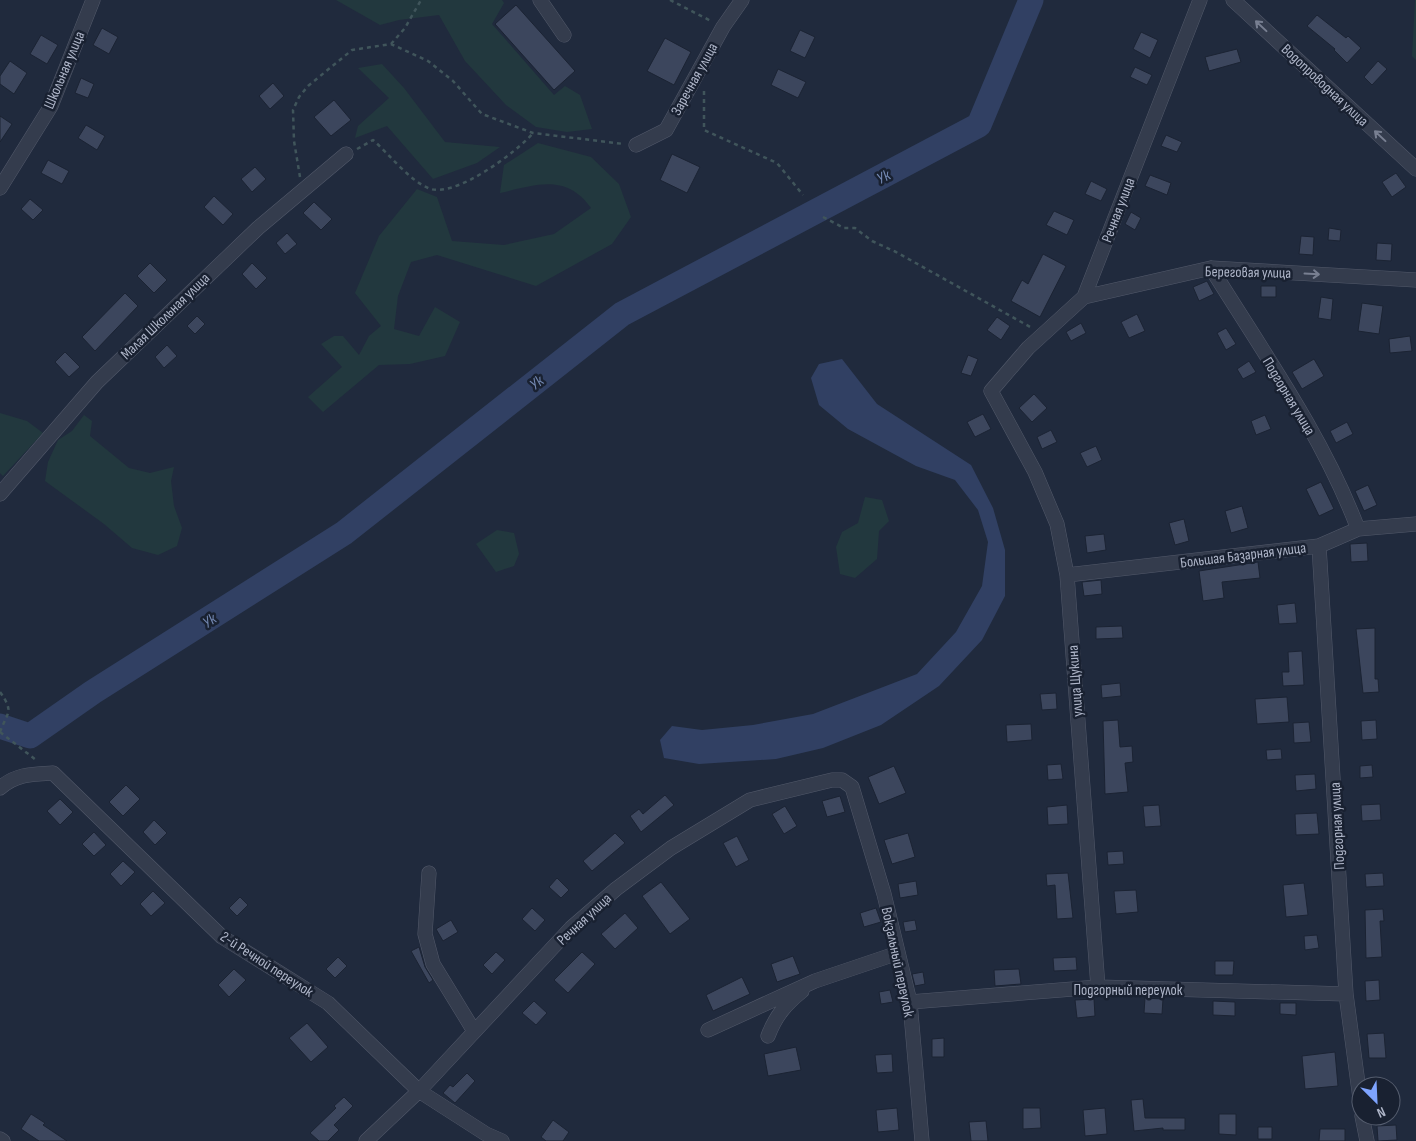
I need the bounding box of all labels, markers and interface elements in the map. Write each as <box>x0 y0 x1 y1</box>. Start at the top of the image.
one-way arrow <box>1255 20 1267 32</box>
street label: Школьная улица <box>40 28 89 112</box>
street label: Заречная улица <box>667 39 722 119</box>
street label: Водопроводная улица <box>1277 40 1372 131</box>
one-way arrow <box>1374 130 1387 142</box>
water label: Ук <box>874 165 895 189</box>
street label: Речная улица <box>1097 175 1140 245</box>
street label: Береговая улица <box>1205 262 1291 283</box>
street label: Малая Школьная улица <box>117 269 214 364</box>
one-way arrow <box>1304 270 1320 279</box>
street label: Подгорная улица <box>1258 354 1319 439</box>
water label: Ук <box>526 371 549 395</box>
street label: Большая Базарная улица <box>1179 538 1307 573</box>
water label: Ук <box>199 609 221 633</box>
street label: улица Щукина <box>1064 644 1087 717</box>
street label: Подгорная улица <box>1326 782 1349 870</box>
street label: Речная улица <box>553 889 616 949</box>
street label: Вокзальный переулок <box>877 905 918 1019</box>
street label: 2-й Речной переулок <box>216 927 317 1002</box>
street label: Подгорный переулок <box>1073 981 1183 1000</box>
north arrow <box>1351 1076 1401 1126</box>
text: N <box>1374 1103 1388 1122</box>

